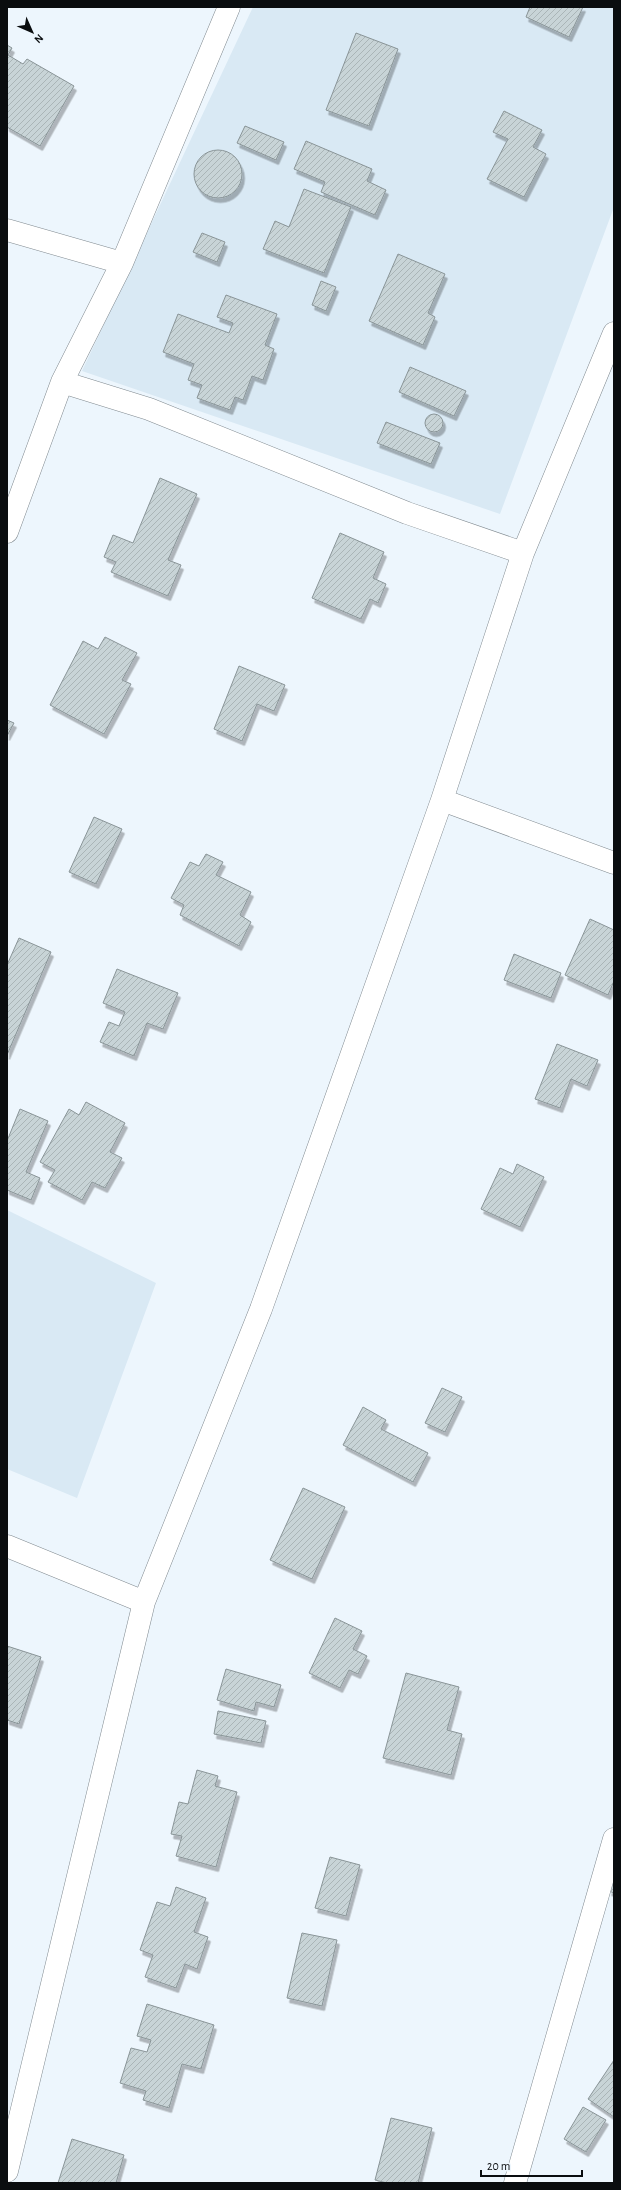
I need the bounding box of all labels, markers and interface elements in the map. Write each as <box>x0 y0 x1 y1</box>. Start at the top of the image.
north arrow <box>12 12 52 52</box>
text: N <box>32 32 45 45</box>
scale bar <box>481 2152 582 2178</box>
text: 20 m <box>487 2160 510 2172</box>

